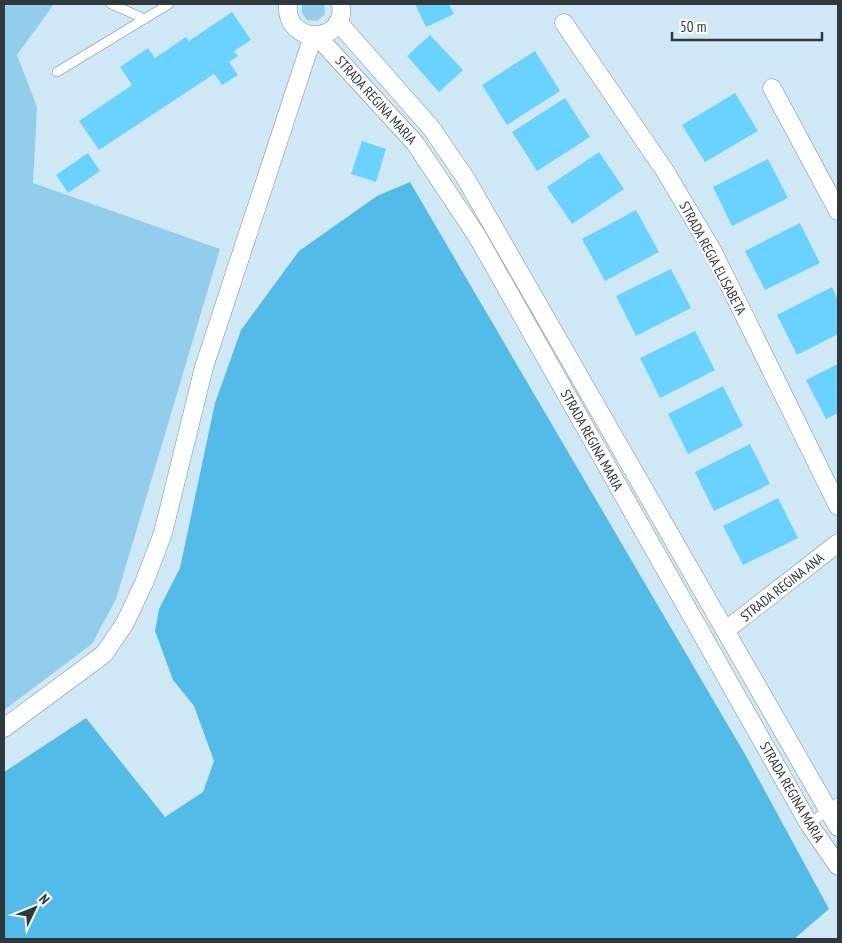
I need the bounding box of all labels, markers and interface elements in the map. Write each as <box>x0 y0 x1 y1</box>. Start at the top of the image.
scale bar <box>672 10 822 42</box>
text: 50 m <box>680 17 706 36</box>
street label: STRADA REGINA MARIA <box>331 52 421 148</box>
street label: STRADA REGIA ELISABETA <box>676 198 751 318</box>
street label: STRADA REGINA MARIA <box>557 386 627 494</box>
street label: STRADA REGINA ANA <box>737 548 828 625</box>
street label: STRADA REGINA MARIA <box>756 739 828 846</box>
north arrow <box>10 883 60 933</box>
text: N <box>35 890 54 908</box>

